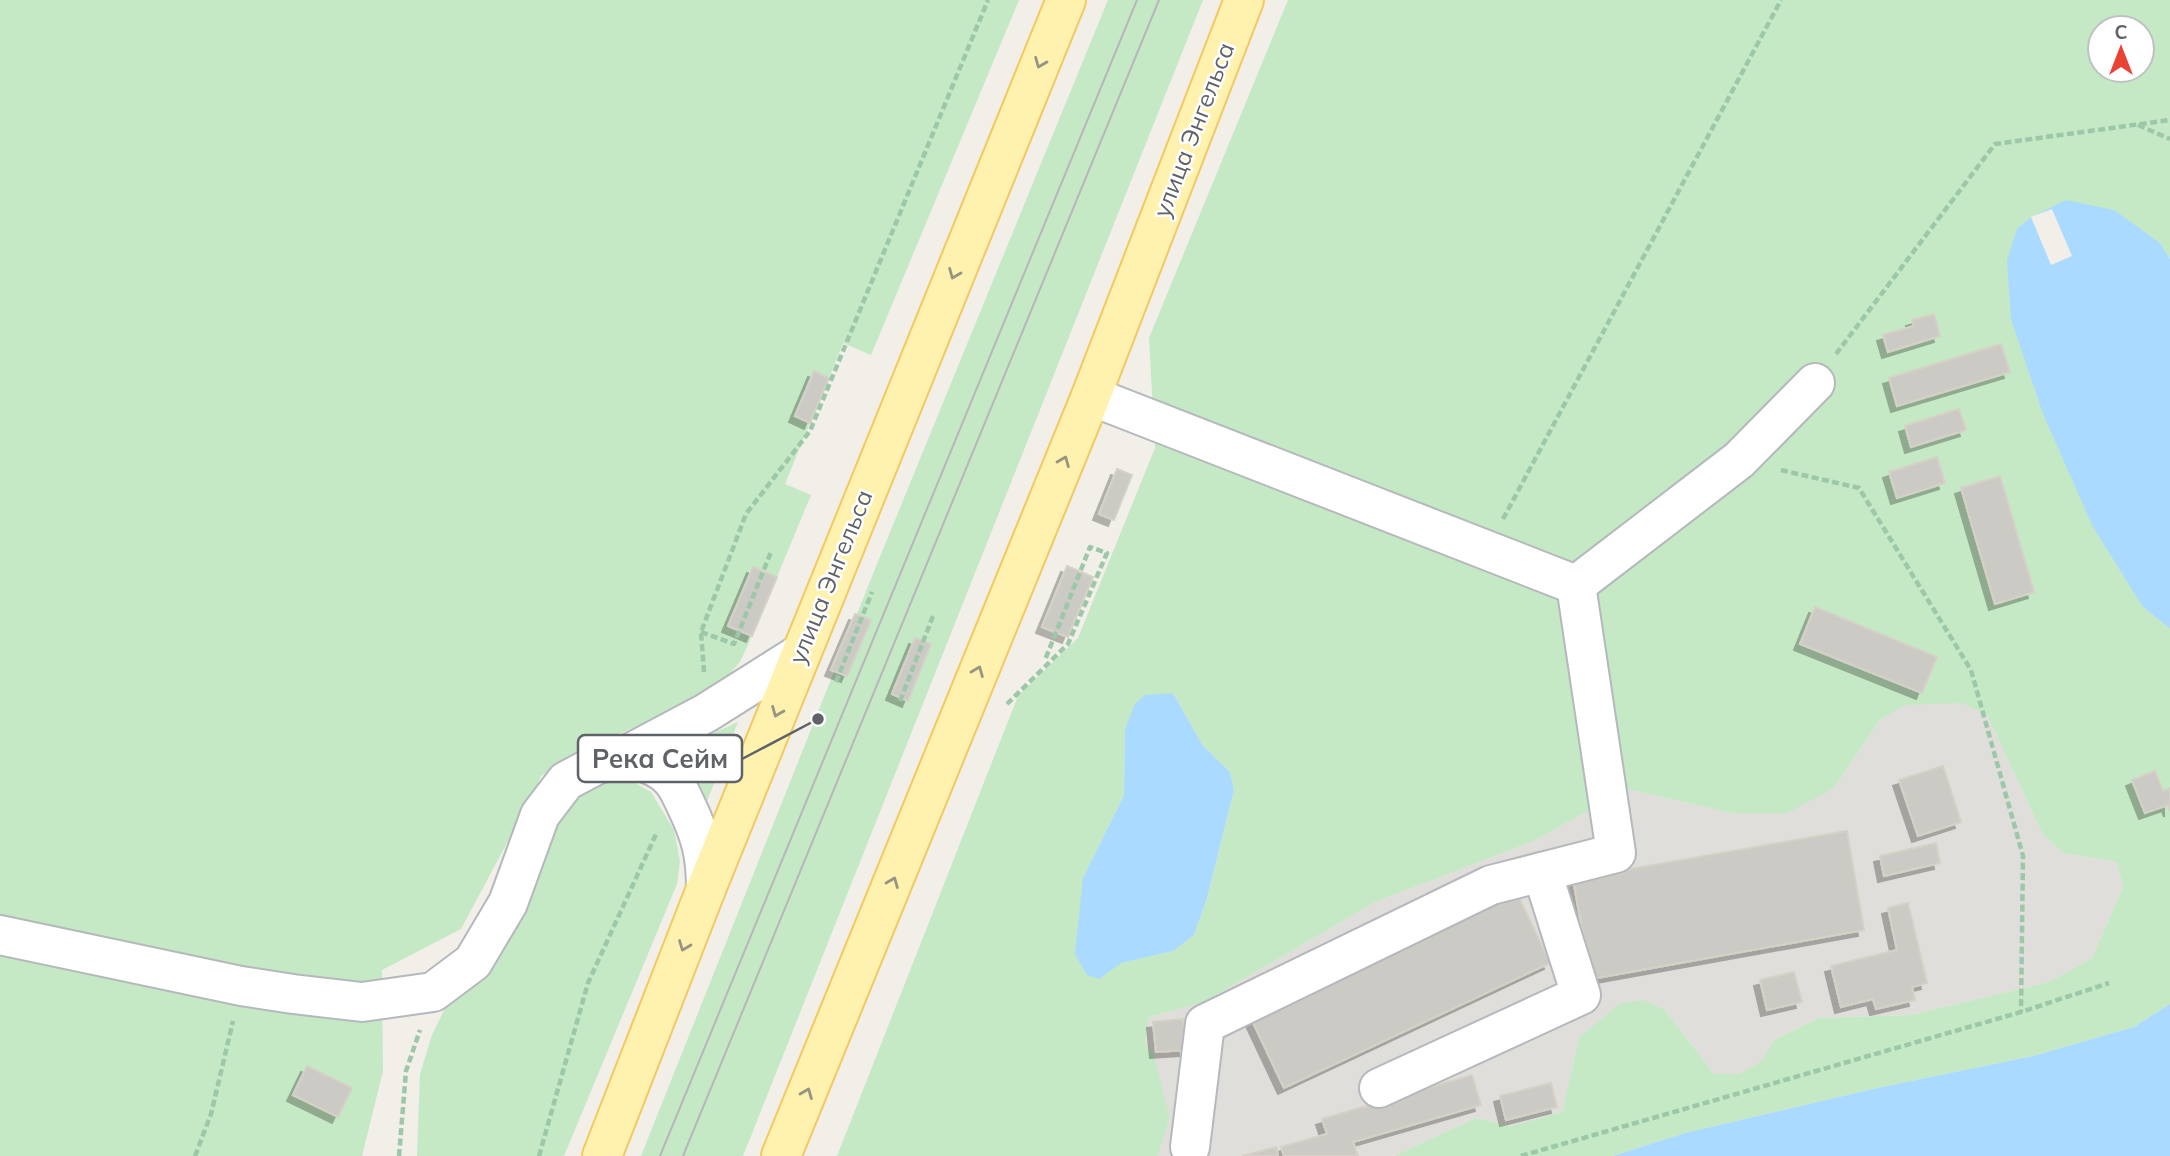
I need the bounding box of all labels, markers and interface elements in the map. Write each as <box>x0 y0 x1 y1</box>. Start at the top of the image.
north arrow <box>2086 14 2156 84</box>
text: С <box>2114 20 2128 44</box>
street label: улица Энгельса <box>1146 38 1240 221</box>
one-way arrow <box>1034 56 1048 69</box>
one-way arrow <box>949 267 963 279</box>
one-way arrow <box>1056 455 1070 467</box>
street label: улица Энгельса <box>781 485 879 668</box>
one-way arrow <box>970 666 984 678</box>
one-way arrow <box>771 705 785 717</box>
callout: Река Сейм <box>578 735 742 782</box>
text: Река Сейм <box>592 742 728 775</box>
one-way arrow <box>884 877 898 889</box>
one-way arrow <box>678 939 692 951</box>
one-way arrow <box>799 1087 813 1100</box>

